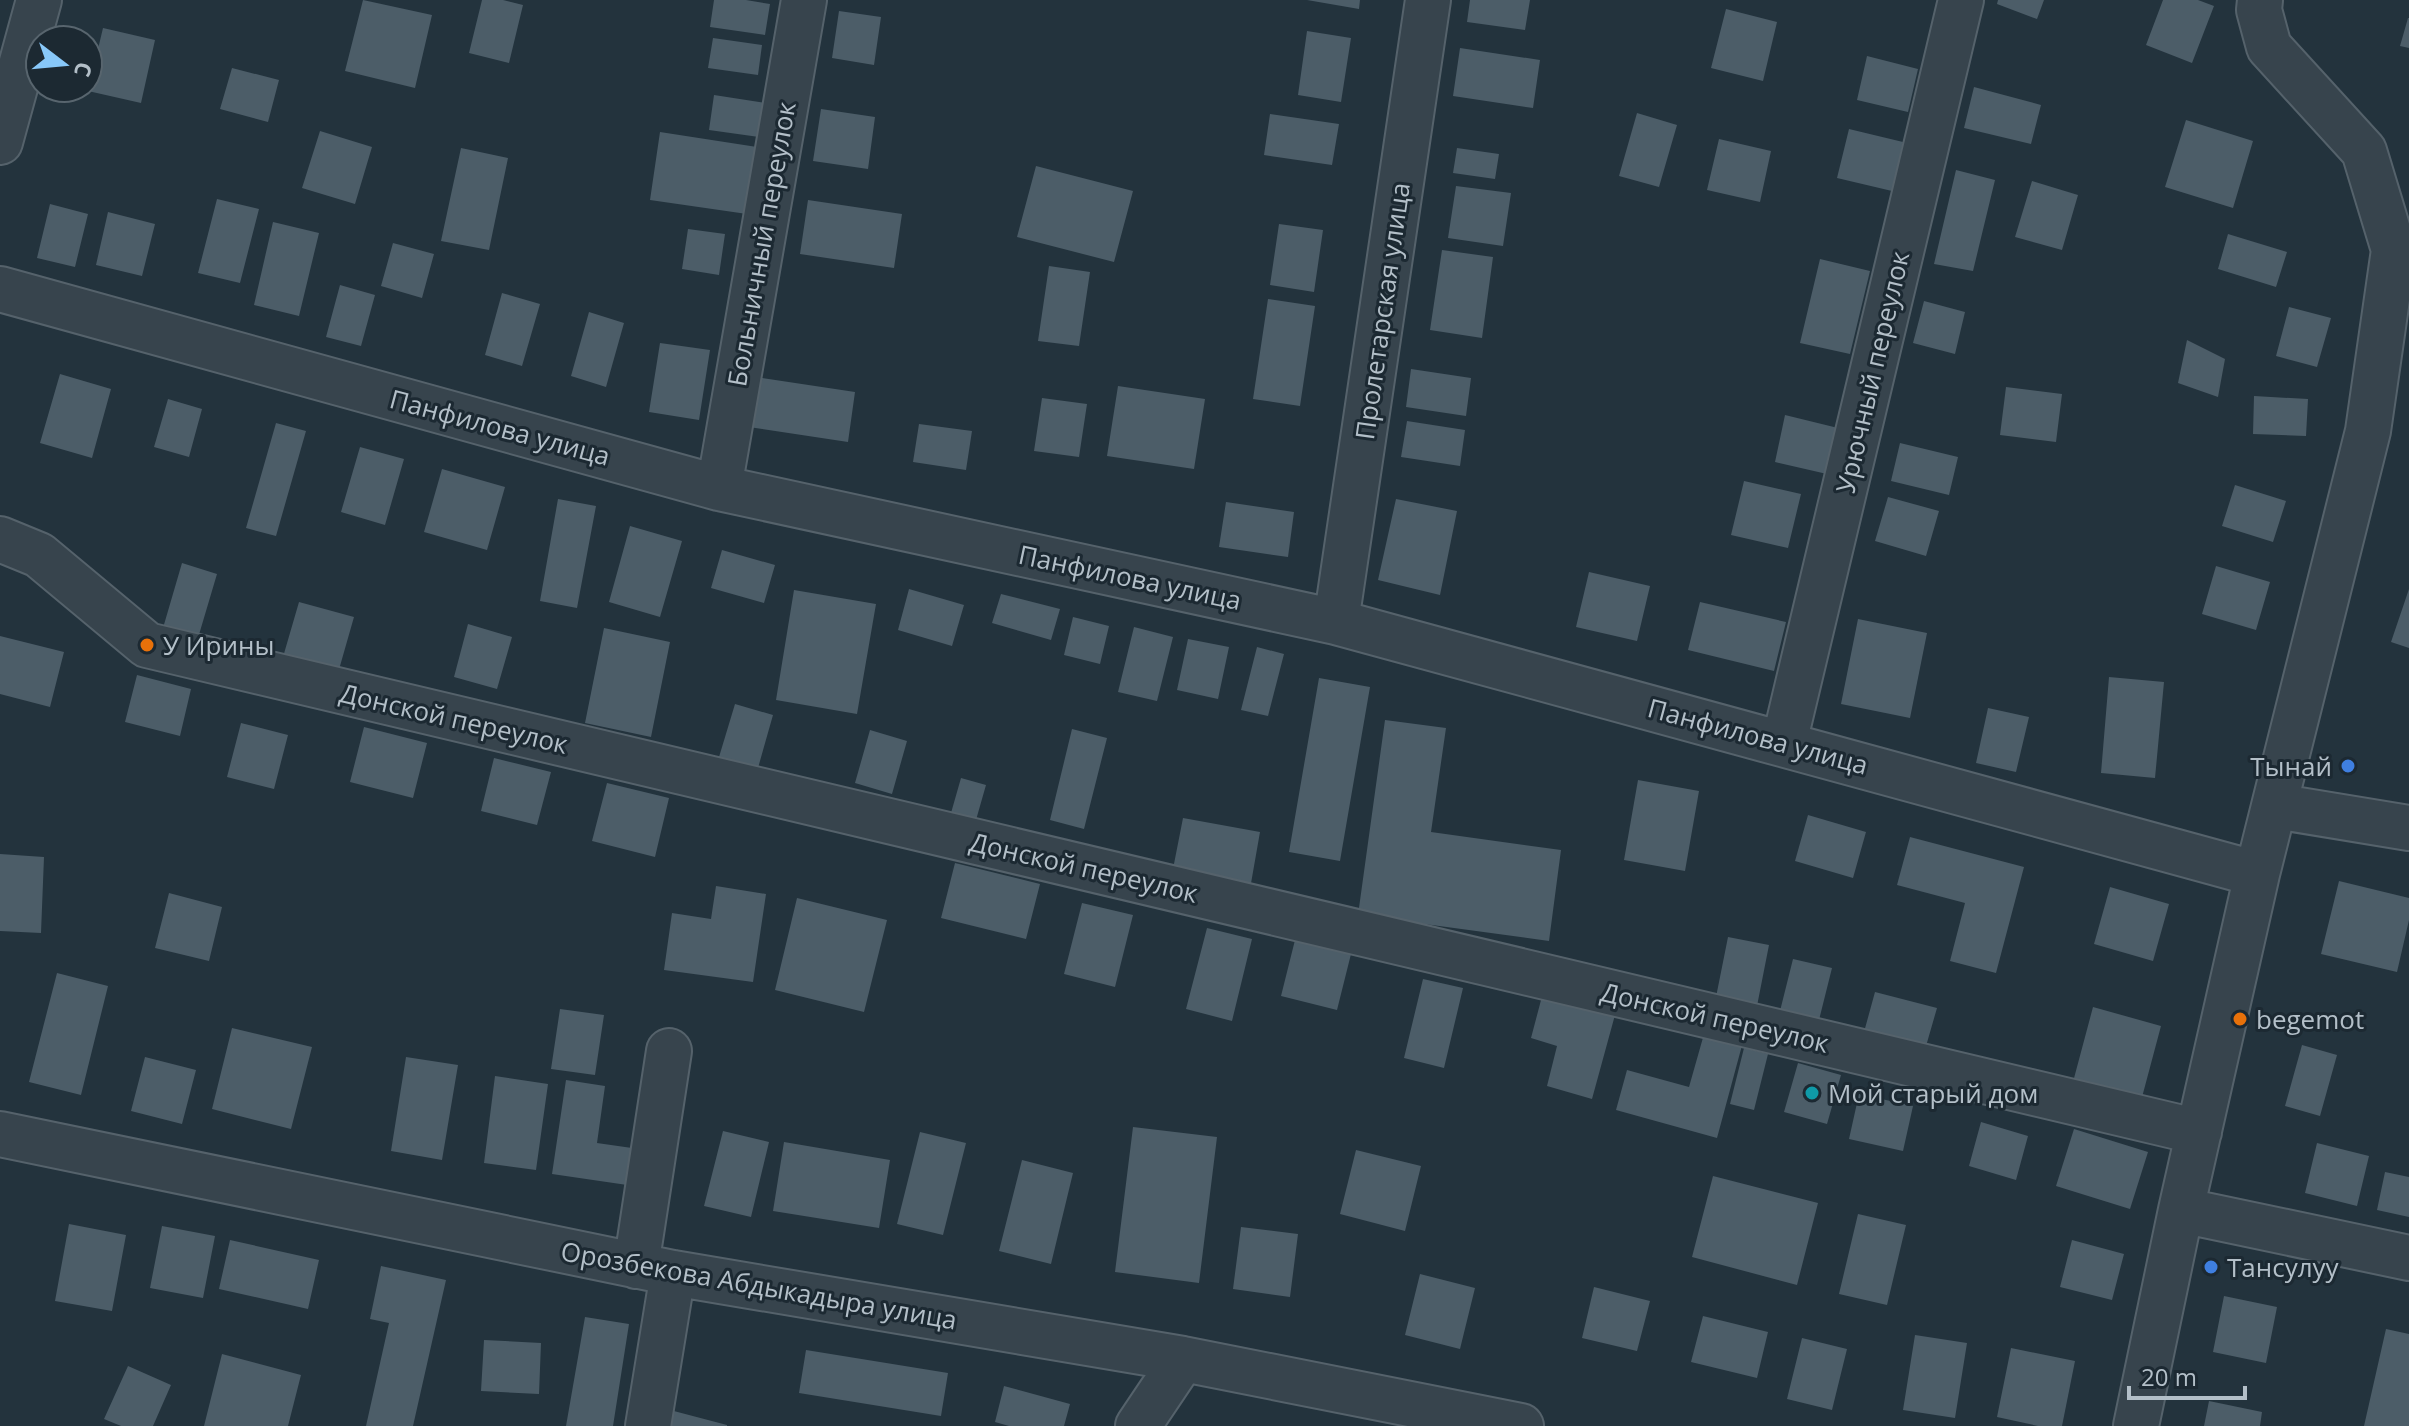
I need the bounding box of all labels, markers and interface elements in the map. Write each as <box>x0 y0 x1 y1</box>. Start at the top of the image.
north arrow <box>24 24 104 104</box>
text: С <box>68 59 101 81</box>
street label: Больничный переулок <box>718 98 804 389</box>
street label: Пролетарская улица <box>1346 180 1418 442</box>
street label: Урючный переулок <box>1827 247 1917 496</box>
street label: Панфилова улица <box>386 380 614 474</box>
street label: Панфилова улица <box>1015 536 1245 618</box>
place label: У Ирины <box>163 627 274 663</box>
marker: У Ирины <box>138 636 156 654</box>
street label: Донской переулок <box>336 674 572 762</box>
street label: Панфилова улица <box>1644 689 1872 783</box>
place label: Тынай <box>2250 748 2332 784</box>
marker: Тынай <box>2339 757 2357 775</box>
street label: Донской переулок <box>966 823 1202 911</box>
street label: Донской переулок <box>1597 973 1833 1061</box>
place label: begemot <box>2256 1001 2364 1037</box>
marker: begemot <box>2231 1010 2249 1028</box>
place label: Мой старый дом <box>1828 1075 2038 1111</box>
marker: Мой старый дом <box>1803 1084 1821 1102</box>
street label: Орозбекова Абдыкадыра улица <box>558 1232 960 1338</box>
place label: Тансулуу <box>2227 1249 2340 1285</box>
marker: Тансулуу <box>2202 1258 2220 1276</box>
scale bar <box>2129 1350 2245 1400</box>
text: 20 m <box>2141 1360 2197 1393</box>

